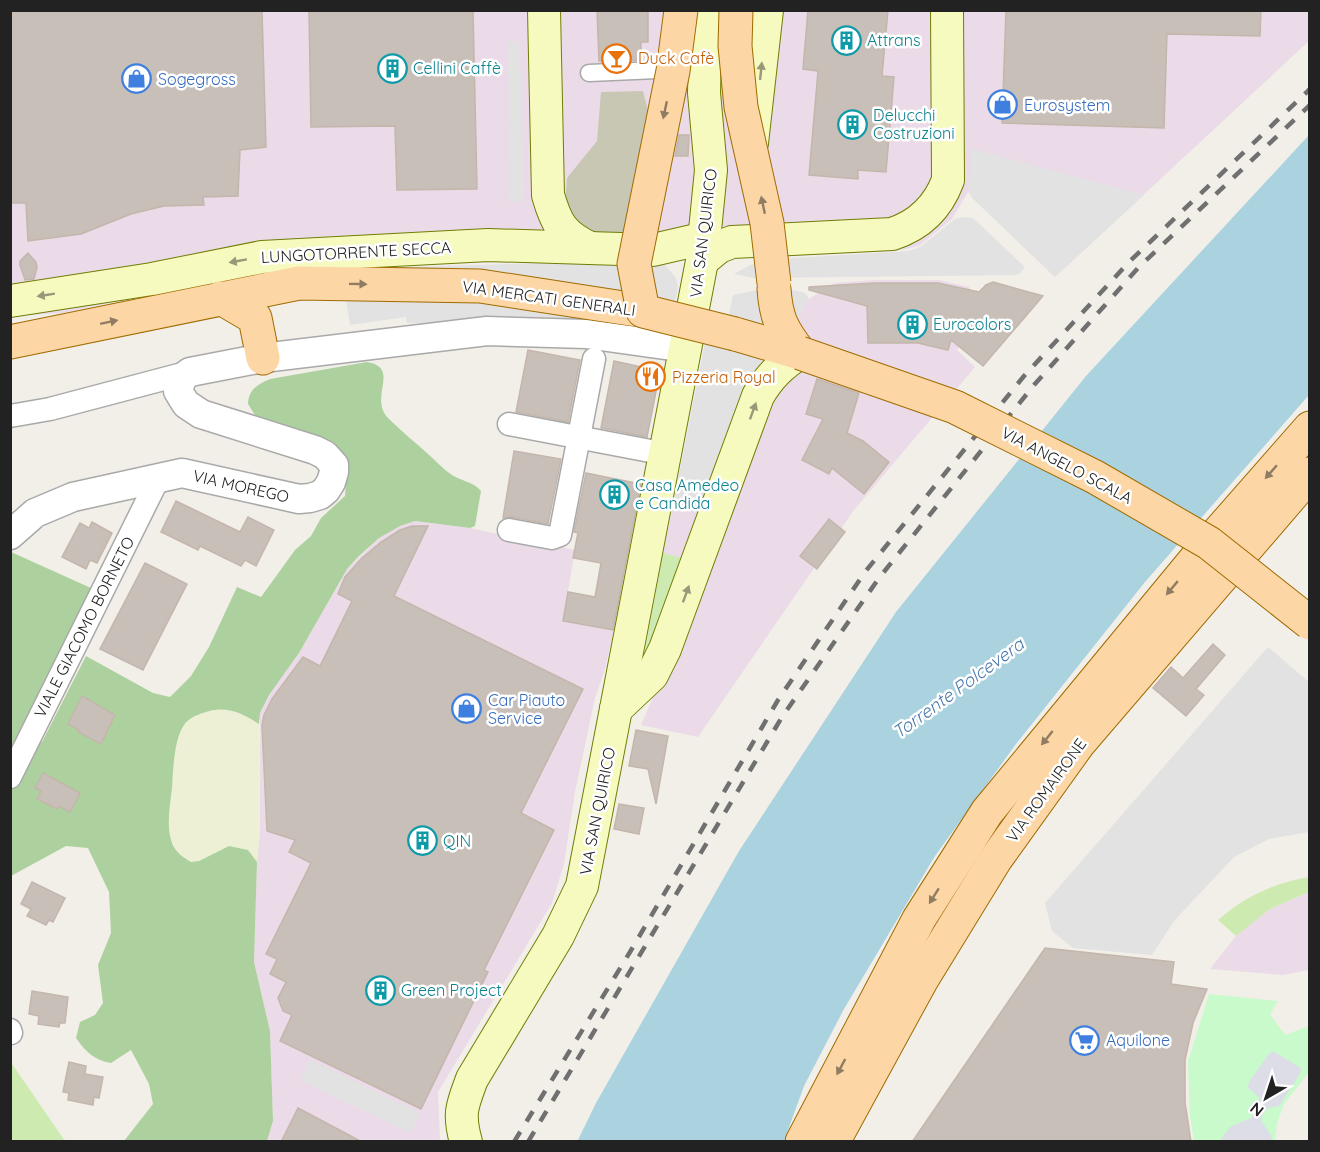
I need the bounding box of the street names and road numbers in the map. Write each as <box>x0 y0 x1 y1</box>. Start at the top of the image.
street label: VIA SAN QUIRICO <box>685 167 721 299</box>
street label: LUNGOTORRENTE SECCA <box>260 237 452 267</box>
street label: VIA MERCATI GENERALI <box>461 276 637 320</box>
street label: VIA ANGELO SCALA <box>998 422 1136 508</box>
street label: VIA MOREGO <box>191 465 291 507</box>
street label: VIALE GIACOMO BORNETO <box>30 533 138 721</box>
street label: VIA ROMAIRONE <box>1002 734 1090 846</box>
street label: VIA SAN QUIRICO <box>575 745 619 877</box>

